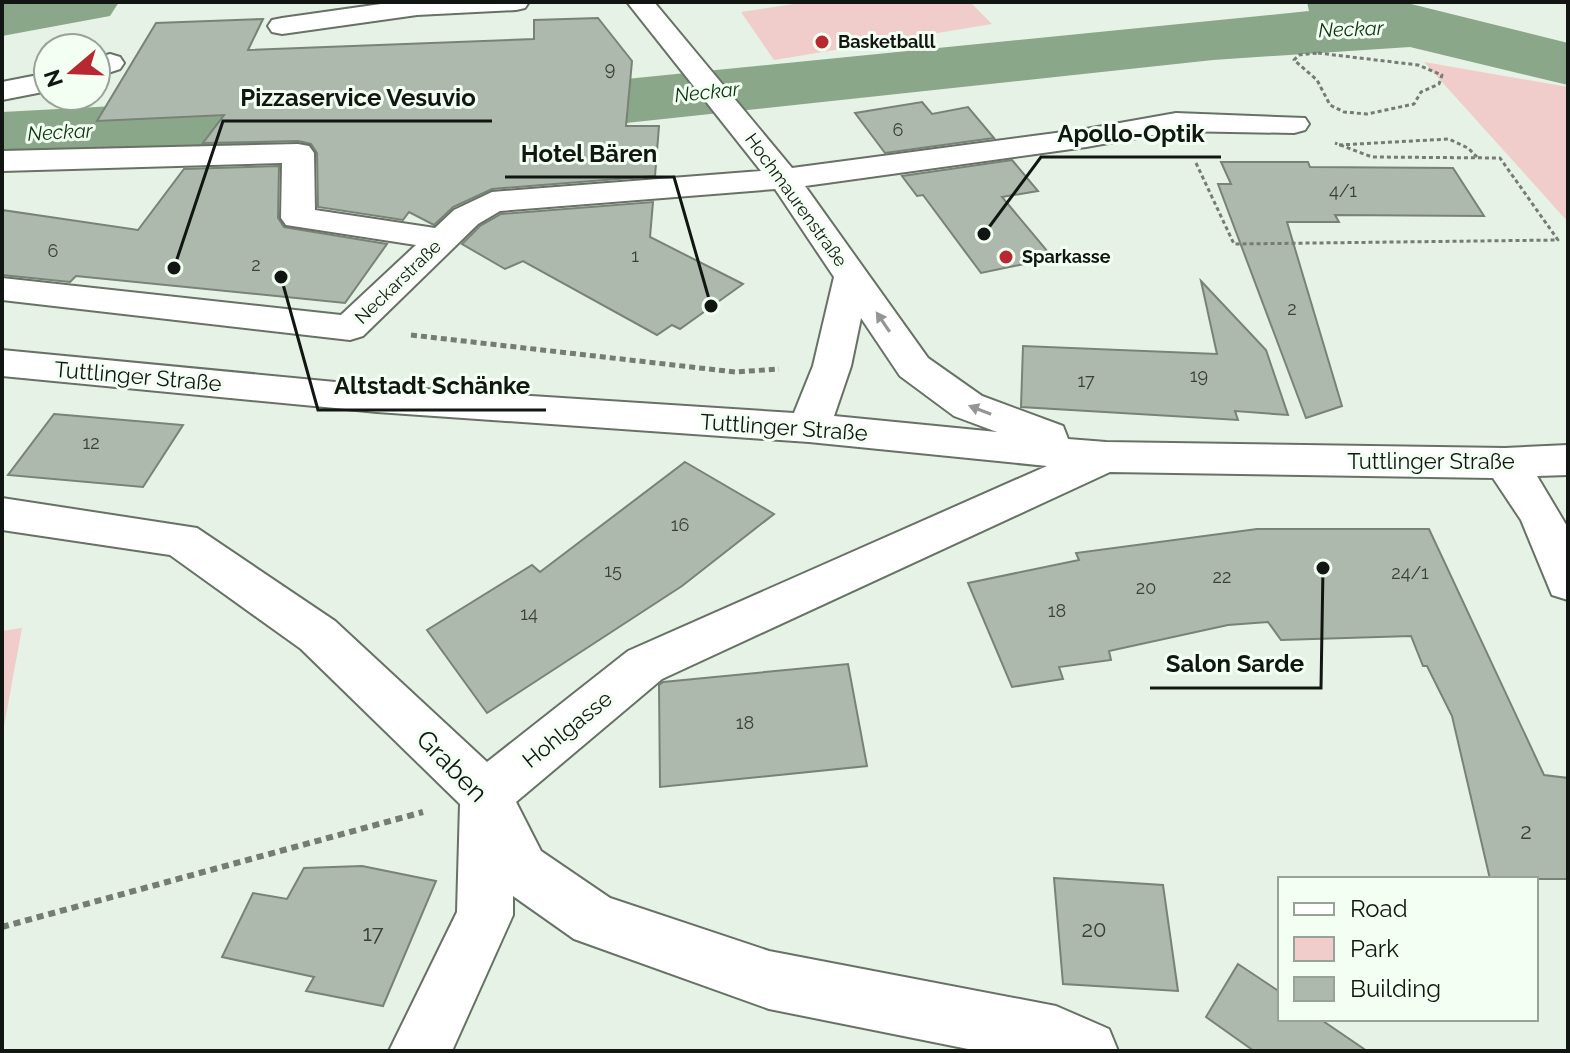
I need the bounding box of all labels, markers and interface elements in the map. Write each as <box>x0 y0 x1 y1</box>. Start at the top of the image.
water label: Neckar <box>1318 16 1385 42</box>
place label: Basketballl <box>838 31 936 52</box>
north arrow <box>32 32 112 112</box>
marker: Basketballl <box>813 33 831 51</box>
house number: 9 <box>605 58 615 79</box>
text: N <box>38 66 68 91</box>
callout: Pizzaservice Vesuvio <box>223 73 492 121</box>
water label: Neckar <box>673 77 742 107</box>
text: Pizzaservice Vesuvio <box>240 83 476 112</box>
callout: Apollo-Optik <box>1041 109 1221 157</box>
water label: Neckar <box>27 118 94 146</box>
house number: 6 <box>893 119 904 140</box>
text: Apollo-Optik <box>1057 119 1205 148</box>
callout: Hotel Bären <box>505 129 674 177</box>
street label: Hochmaurenstraße <box>741 129 852 271</box>
text: Hotel Bären <box>521 139 657 168</box>
house number: 4/1 <box>1329 180 1357 201</box>
street label: Neckarstraße <box>350 235 445 328</box>
house number: 6 <box>48 240 59 261</box>
house number: 1 <box>631 245 639 266</box>
place label: Sparkasse <box>1022 246 1111 267</box>
marker: Sparkasse <box>997 248 1015 266</box>
house number: 2 <box>251 254 261 275</box>
house number: 2 <box>1287 298 1297 319</box>
one-way arrow <box>876 311 891 332</box>
street label: Tuttlinger Straße <box>53 356 223 396</box>
callout: Altstadt Schänke <box>318 362 546 410</box>
house number: 19 <box>1190 365 1208 386</box>
house number: 17 <box>1077 370 1095 391</box>
text: Altstadt Schänke <box>334 371 530 400</box>
one-way arrow <box>968 403 992 416</box>
street label: Tuttlinger Straße <box>700 408 869 446</box>
house number: 12 <box>82 432 100 453</box>
street label: Tuttlinger Straße <box>1347 448 1515 474</box>
house number: 16 <box>671 514 689 535</box>
house number: 15 <box>604 560 622 581</box>
house number: 24/1 <box>1391 562 1429 583</box>
house number: 22 <box>1213 566 1231 587</box>
house number: 20 <box>1136 577 1156 598</box>
house number: 18 <box>1048 600 1066 621</box>
house number: 14 <box>520 603 538 624</box>
callout: Salon Sarde <box>1150 640 1321 688</box>
text: Salon Sarde <box>1166 649 1304 678</box>
street label: Hohlgasse <box>517 685 617 773</box>
house number: 18 <box>736 712 754 733</box>
street label: Graben <box>411 724 493 808</box>
house number: 2 <box>1520 818 1532 844</box>
legend <box>1278 877 1538 1021</box>
text: Road <box>1350 894 1408 923</box>
house number: 20 <box>1082 916 1106 942</box>
house number: 17 <box>362 920 384 946</box>
text: Park <box>1350 934 1399 963</box>
text: Building <box>1350 974 1441 1003</box>

